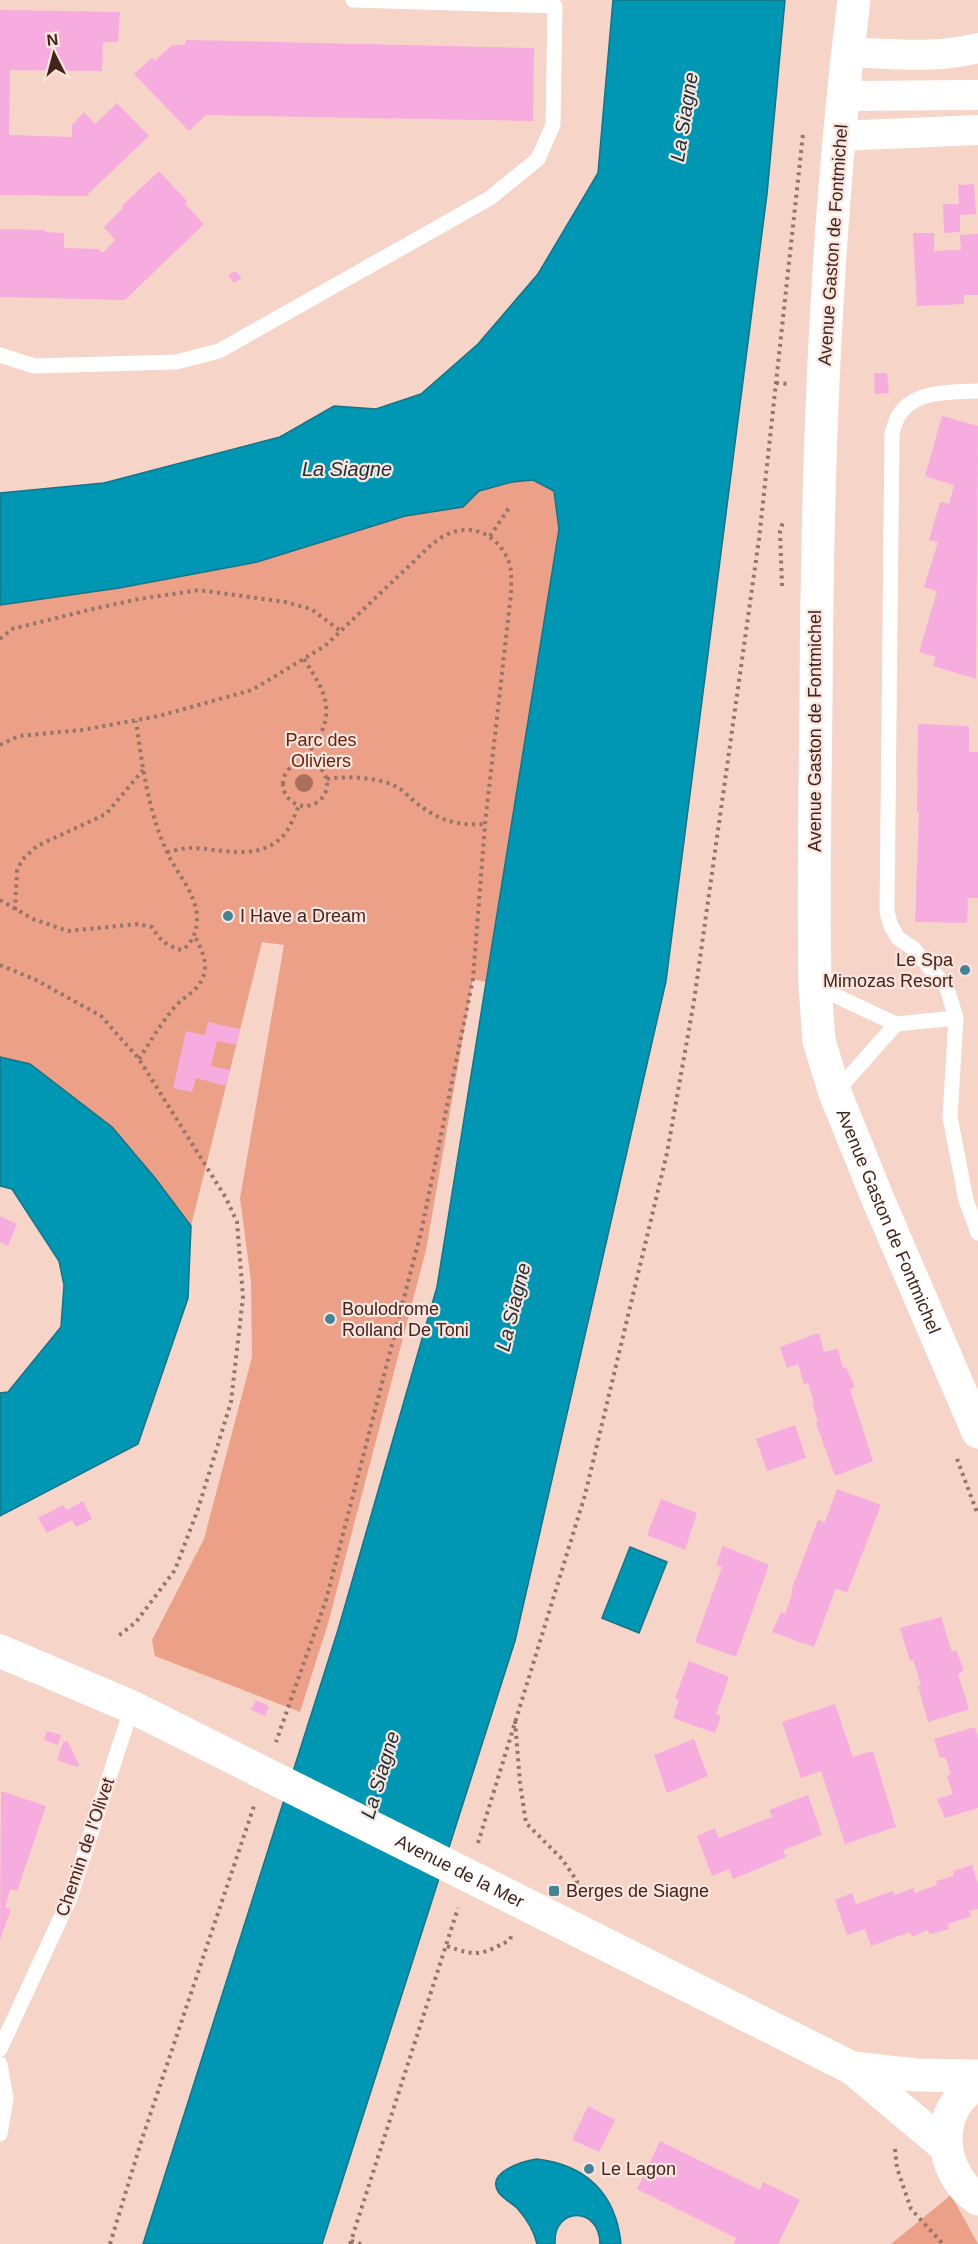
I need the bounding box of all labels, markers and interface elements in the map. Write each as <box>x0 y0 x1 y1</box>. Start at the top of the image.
north arrow <box>24 24 84 84</box>
text: N <box>46 31 59 49</box>
water label: La Siagne <box>666 71 702 163</box>
street label: Avenue Gaston de Fontmichel <box>815 124 851 366</box>
water label: La Siagne <box>302 458 392 480</box>
street label: Avenue Gaston de Fontmichel <box>805 610 825 852</box>
park label: Parc des Oliviers <box>285 730 357 771</box>
place label: I Have a Dream <box>240 906 366 926</box>
marker: I Have a Dream <box>221 909 235 923</box>
place label: Le Spa Mimozas Resort <box>823 950 954 991</box>
marker: Le Spa Mimozas Resort <box>958 963 972 977</box>
street label: Avenue Gaston de Fontmichel <box>832 1106 945 1337</box>
water label: La Siagne <box>491 1261 535 1353</box>
place label: Boulodrome Rolland De Toni <box>342 1299 469 1340</box>
marker: Boulodrome Rolland De Toni <box>323 1312 337 1326</box>
water label: La Siagne <box>356 1729 404 1821</box>
street label: Chemin de l'Olivet <box>52 1775 118 1919</box>
street label: Avenue de la Mer <box>392 1831 527 1912</box>
place label: Berges de Siagne <box>566 1881 709 1901</box>
marker: Berges de Siagne <box>547 1884 561 1898</box>
place label: Le Lagon <box>601 2159 676 2179</box>
marker: Le Lagon <box>582 2162 596 2176</box>

